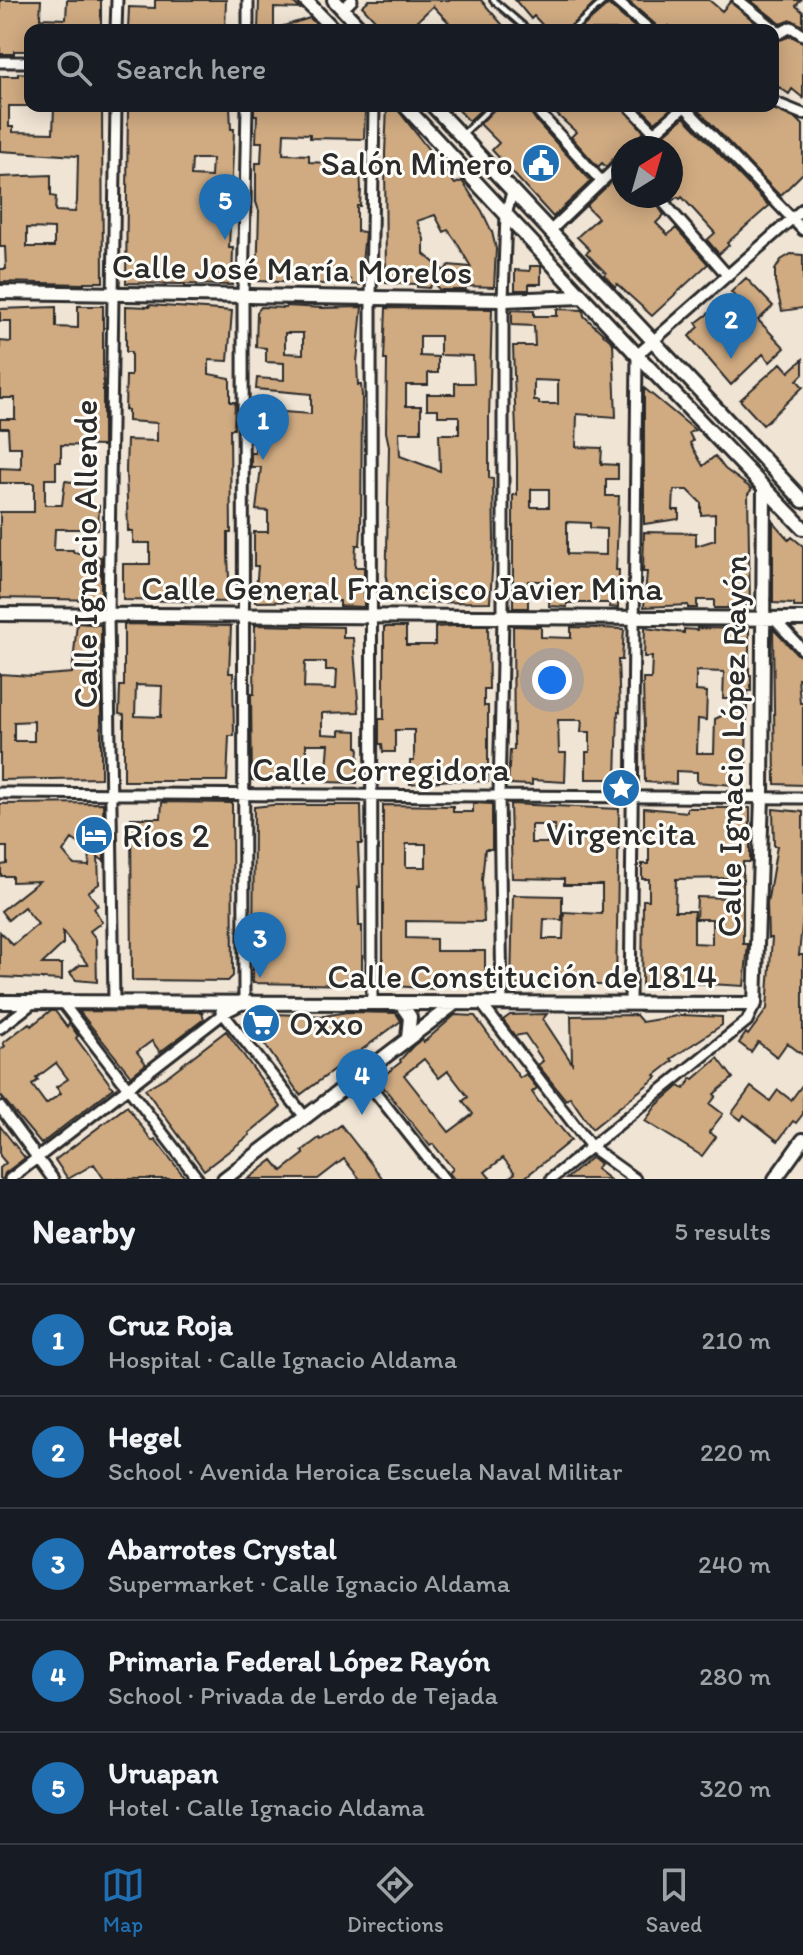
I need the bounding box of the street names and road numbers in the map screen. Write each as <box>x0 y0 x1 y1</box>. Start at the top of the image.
street label: Calle José María Morelos <box>111 245 473 293</box>
street label: Calle Ignacio Allende <box>65 400 106 708</box>
street label: Calle Ignacio López Rayón <box>708 554 756 938</box>
street label: Calle General Francisco Javier Mina <box>141 568 663 609</box>
street label: Calle Corregidora <box>252 749 510 790</box>
street label: Calle Constitución de 1814 <box>327 956 717 997</box>

